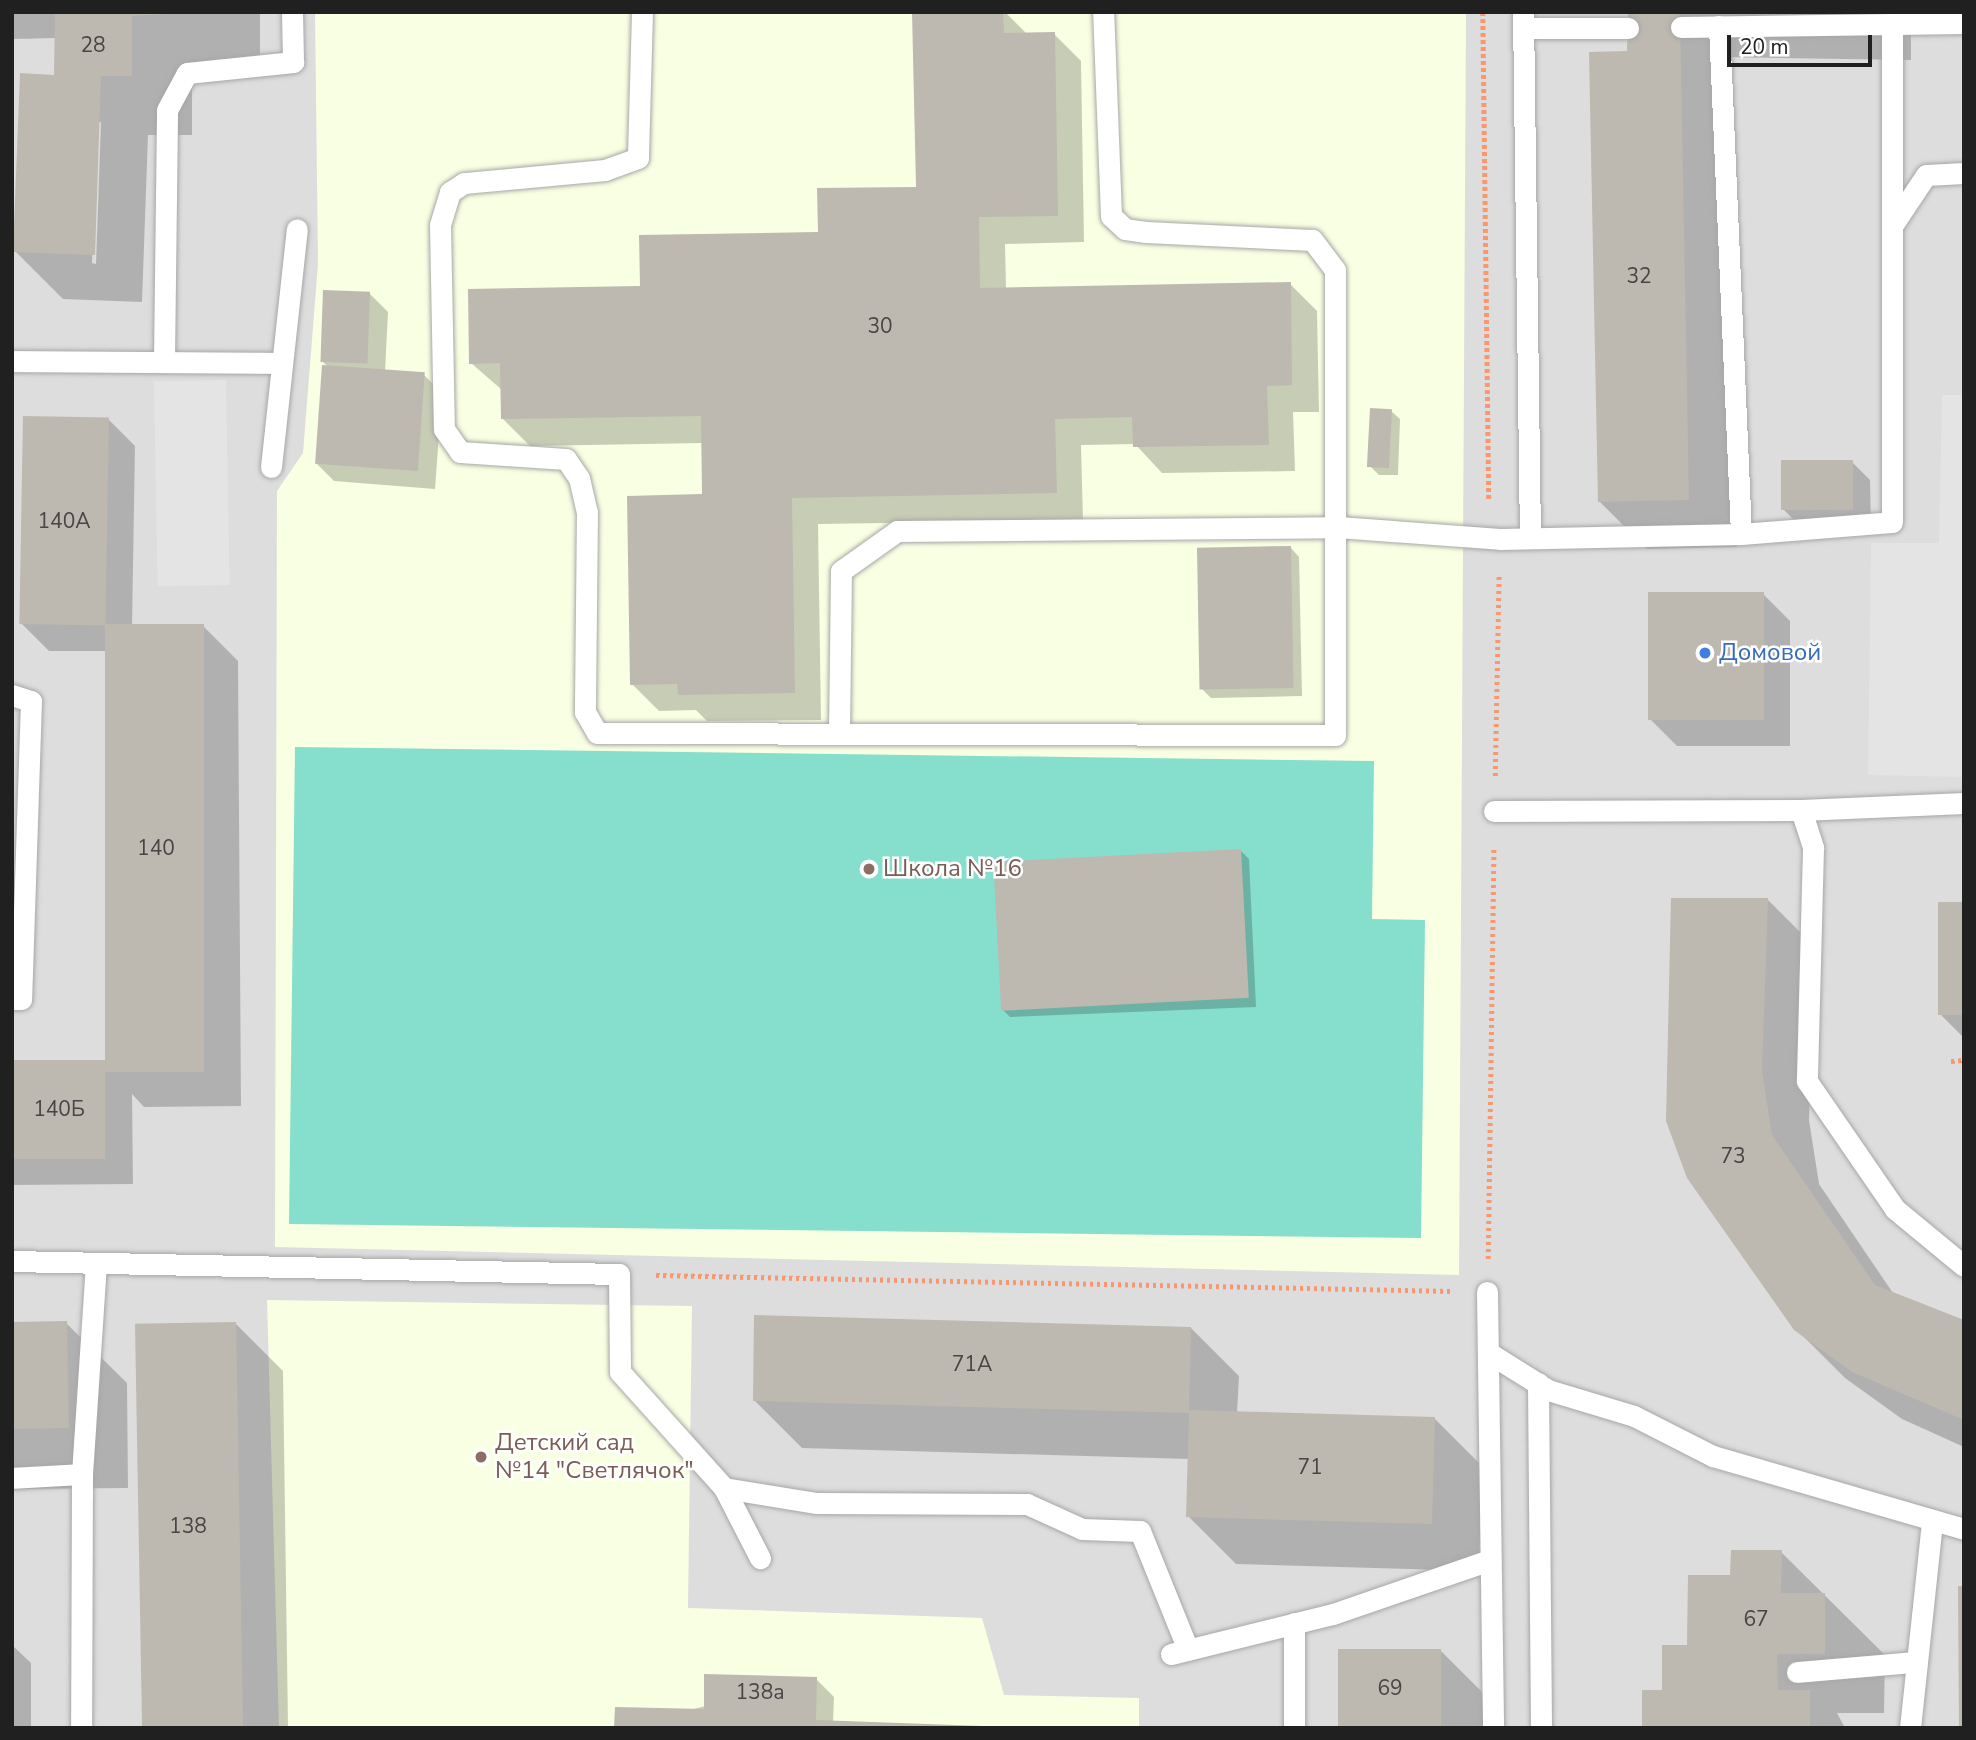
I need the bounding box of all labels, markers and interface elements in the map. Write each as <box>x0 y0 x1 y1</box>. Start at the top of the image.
scale bar <box>1731 21 1876 65</box>
house number: 28 <box>80 32 106 58</box>
text: 20 m <box>1740 33 1789 61</box>
house number: 32 <box>1626 263 1652 289</box>
house number: 30 <box>867 313 893 339</box>
house number: 140А <box>37 508 91 534</box>
place label: Домовой <box>1719 639 1821 667</box>
marker: Домовой <box>1697 645 1713 661</box>
house number: 140 <box>137 835 175 861</box>
place label: Школа №16 <box>883 855 1022 883</box>
marker: Школа №16 <box>861 861 877 877</box>
house number: 140Б <box>33 1096 85 1122</box>
house number: 73 <box>1720 1143 1746 1169</box>
house number: 71А <box>952 1351 992 1377</box>
place label: Детский сад №14 "Светлячок" <box>495 1429 694 1485</box>
marker: Детский сад №14 "Светлячок" <box>473 1449 489 1465</box>
house number: 71 <box>1297 1454 1323 1480</box>
house number: 138 <box>169 1513 207 1539</box>
house number: 67 <box>1743 1606 1769 1632</box>
house number: 69 <box>1377 1675 1403 1701</box>
house number: 138а <box>735 1679 785 1705</box>

